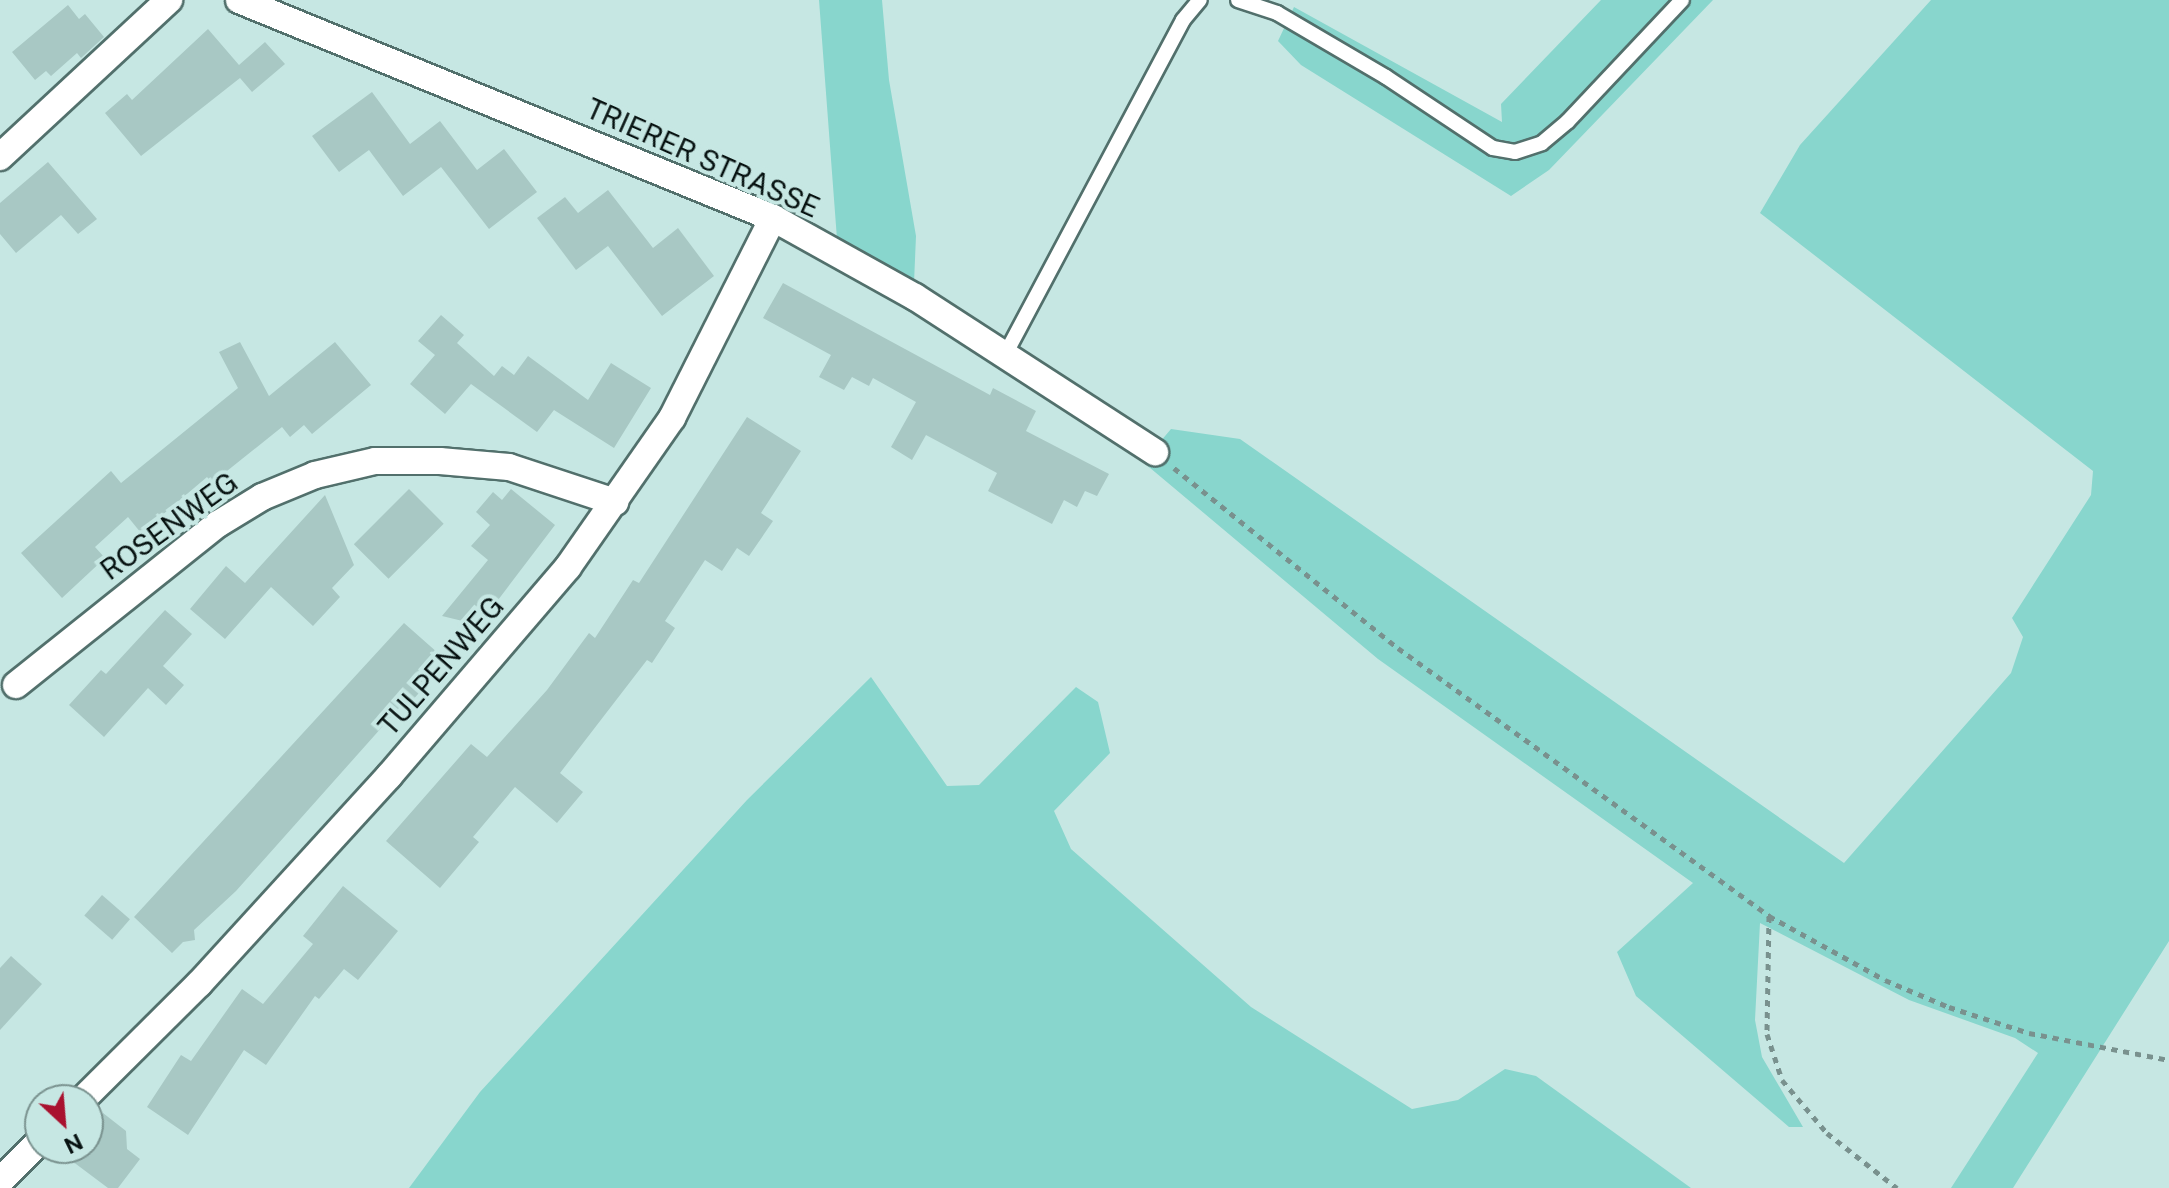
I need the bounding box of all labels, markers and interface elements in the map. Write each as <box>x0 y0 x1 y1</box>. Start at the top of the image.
street label: TRIERER STRASSE <box>581 91 825 225</box>
street label: ROSENWEG <box>94 465 244 587</box>
street label: TULPENWEG <box>371 590 511 742</box>
north arrow <box>24 1084 104 1164</box>
text: N <box>60 1128 87 1159</box>

